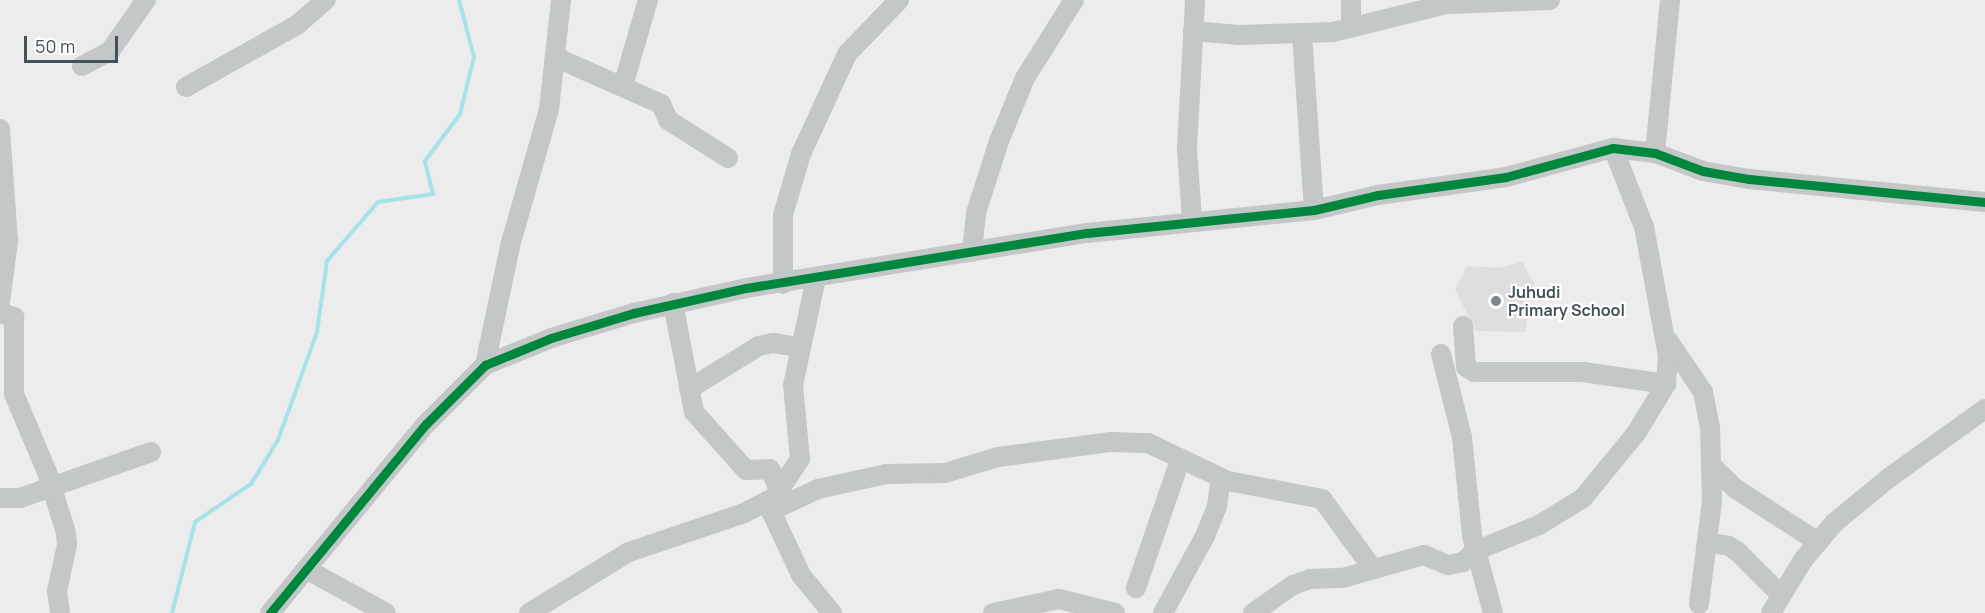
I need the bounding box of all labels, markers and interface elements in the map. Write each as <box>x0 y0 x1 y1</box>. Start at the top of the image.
scale bar <box>27 24 122 62</box>
text: 50 m <box>35 34 75 58</box>
place label: Juhudi Primary School <box>1508 282 1625 320</box>
marker: Juhudi Primary School <box>1489 294 1503 308</box>

